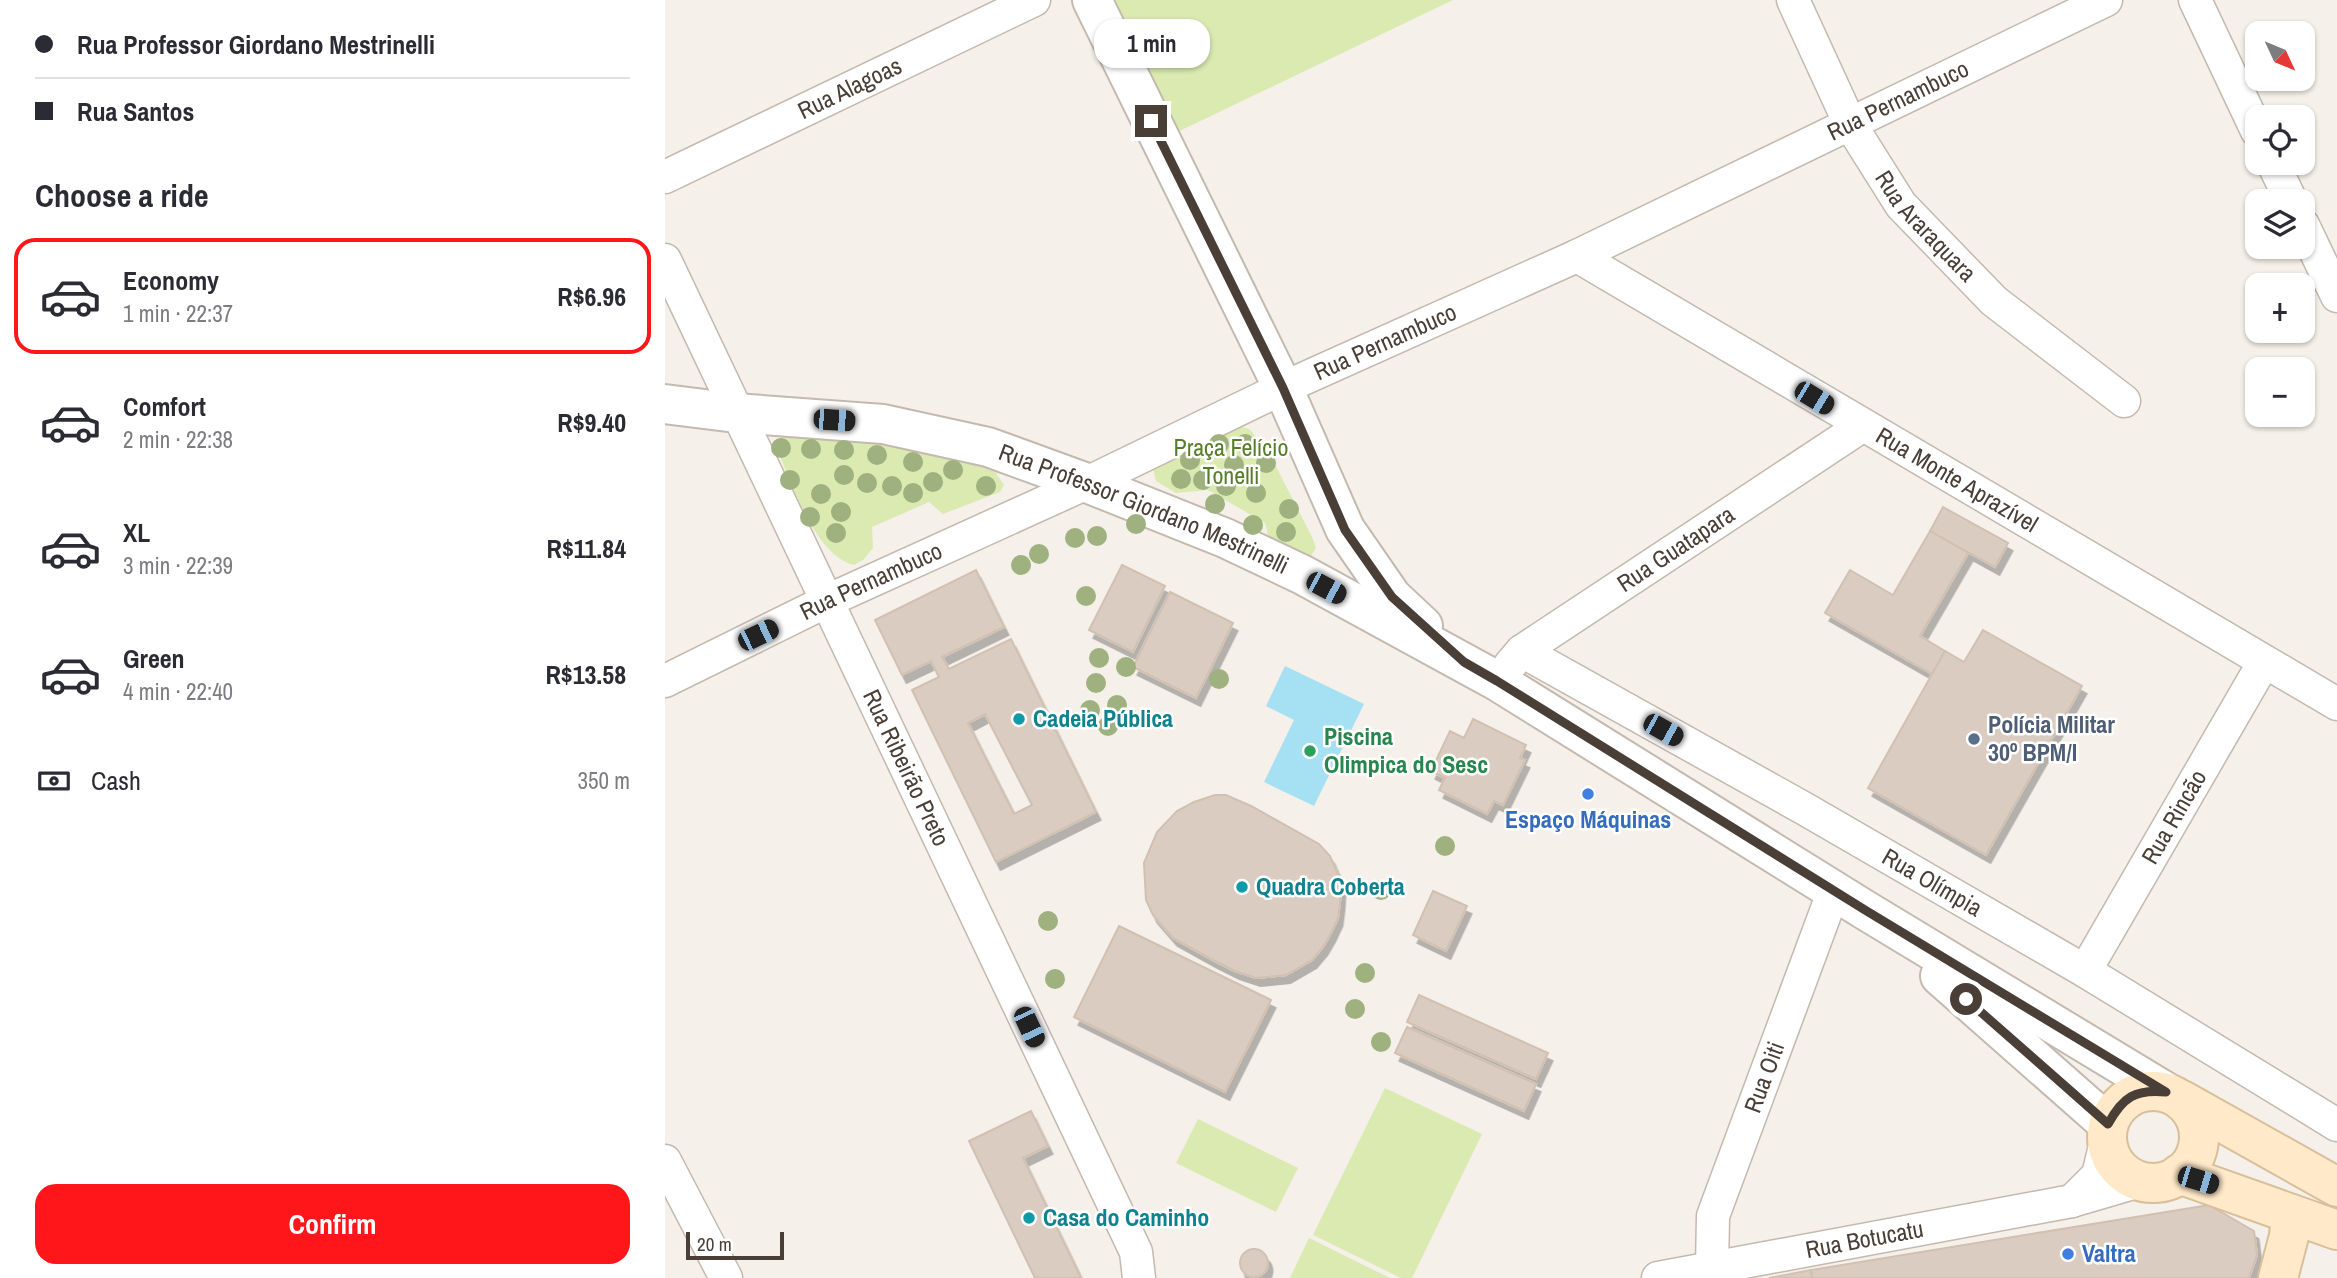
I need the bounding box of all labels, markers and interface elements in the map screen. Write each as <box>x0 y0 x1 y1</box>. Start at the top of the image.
callout: 1 min <box>1093 19 1209 68</box>
north arrow <box>2245 21 2315 91</box>
map controls <box>2245 21 2315 427</box>
text: Rua Professor Giordano Mestrinelli <box>77 27 435 62</box>
text: 1 min <box>1127 28 1177 59</box>
street label: Rua Alagoas <box>792 49 907 126</box>
street label: Rua Pernambuco <box>1822 52 1974 147</box>
text: Rua Santos <box>77 94 194 129</box>
route end <box>1135 105 1167 137</box>
button: locate <box>2245 105 2315 175</box>
street label: Rua Araraquara <box>1868 164 1984 288</box>
text: Choose a ride <box>35 174 209 217</box>
button: layers <box>2245 189 2315 259</box>
text: Economy <box>123 263 219 298</box>
icon: car <box>39 265 102 328</box>
button: + <box>2245 273 2315 343</box>
text: R$6.96 <box>557 279 626 314</box>
street label: Rua Pernambuco <box>1308 295 1461 387</box>
text: 1 min · 22:37 <box>123 298 233 329</box>
button: − <box>2245 357 2315 427</box>
car <box>1791 378 1838 418</box>
text: Comfort <box>123 389 206 424</box>
icon: car <box>39 391 102 454</box>
text: R$9.40 <box>557 405 626 440</box>
car <box>813 408 856 432</box>
street label: Rua Monte Aprazível <box>1871 419 2044 539</box>
text: 2 min · 22:38 <box>123 424 233 455</box>
park label: Praça Felício Tonelli <box>1174 431 1288 491</box>
street label: Rua Professor Giordano Mestrinelli <box>995 435 1294 581</box>
street label: Rua Guatapara <box>1610 498 1740 599</box>
text: XL <box>123 515 150 550</box>
icon: car <box>39 517 102 580</box>
text: R$11.84 <box>547 531 626 566</box>
street label: Rua Pernambuco <box>794 534 947 627</box>
text: 3 min · 22:39 <box>123 550 233 581</box>
car <box>1303 569 1350 607</box>
car <box>735 616 782 654</box>
text: Green <box>123 641 185 676</box>
icon: car <box>39 643 102 706</box>
text: R$13.58 <box>545 657 626 692</box>
text: 4 min · 22:40 <box>123 676 233 707</box>
street label: Rua Ribeirão Preto <box>856 684 958 851</box>
place label: Cadeia Pública <box>1033 702 1173 734</box>
place label: Polícia Militar 30º BPM/I <box>1988 708 2115 768</box>
marker: Cadeia Pública <box>1011 711 1027 727</box>
car <box>1640 711 1687 749</box>
place label: Piscina Olimpica do Sesc <box>1324 720 1488 780</box>
marker: Polícia Militar 30º BPM/I <box>1966 731 1982 747</box>
marker: Piscina Olimpica do Sesc <box>1302 743 1318 759</box>
icon: cash <box>35 762 73 800</box>
text: Cash <box>91 763 141 798</box>
street label: Rua Rincão <box>2133 763 2213 869</box>
text: 350 m <box>578 765 630 796</box>
marker: Espaço Máquinas <box>1580 786 1596 802</box>
place label: Espaço Máquinas <box>1505 803 1671 835</box>
street label: Rua Olímpia <box>1877 840 1989 923</box>
place label: Quadra Coberta <box>1256 870 1405 902</box>
marker: Quadra Coberta <box>1234 879 1250 895</box>
route start <box>1950 983 1982 1015</box>
car <box>1011 1004 1048 1050</box>
street label: Rua Oiti <box>1736 1037 1791 1117</box>
car <box>2175 1164 2222 1196</box>
button: Confirm <box>35 1184 630 1264</box>
place label: Casa do Caminho <box>1043 1201 1209 1233</box>
marker: Casa do Caminho <box>1021 1210 1037 1226</box>
street label: Rua Botucatu <box>1803 1212 1926 1265</box>
scale bar <box>686 1229 784 1261</box>
text: 20 m <box>697 1231 732 1257</box>
place label: Valtra <box>2082 1237 2136 1269</box>
marker: Valtra <box>2060 1246 2076 1262</box>

